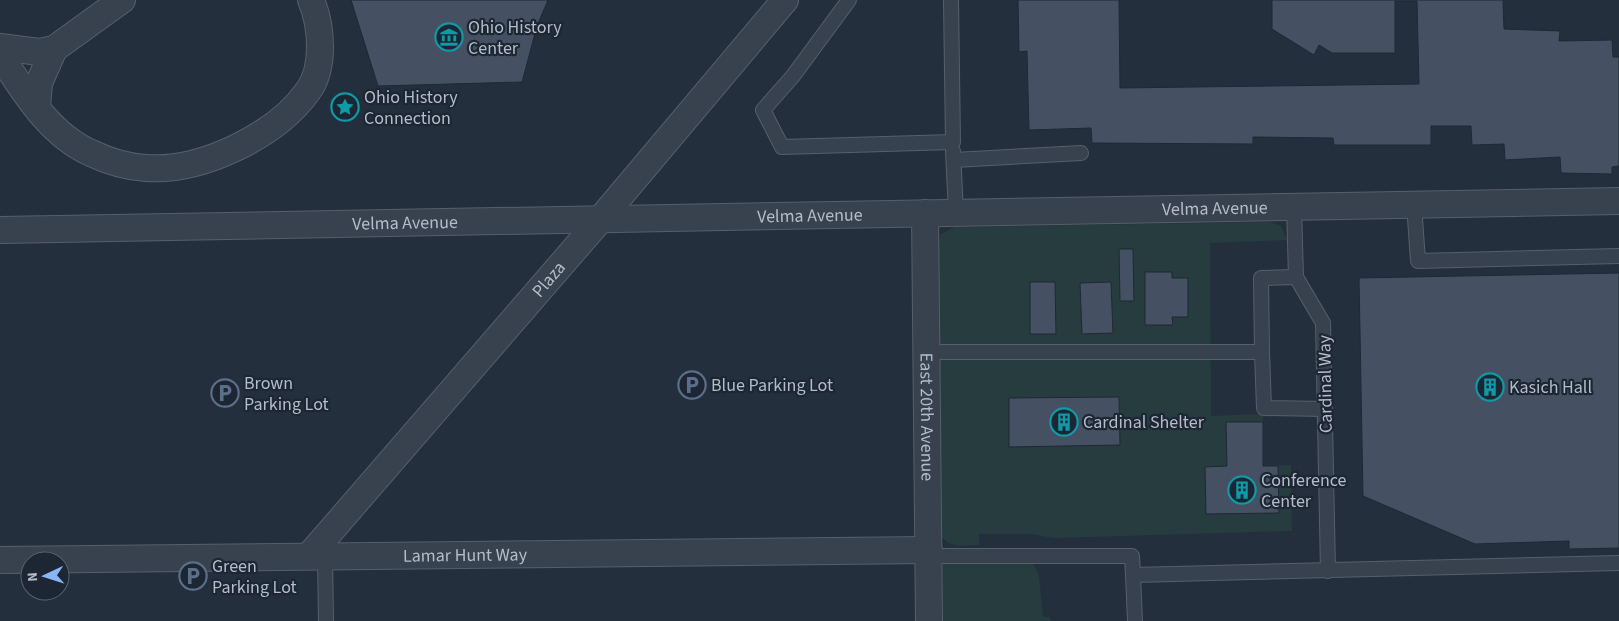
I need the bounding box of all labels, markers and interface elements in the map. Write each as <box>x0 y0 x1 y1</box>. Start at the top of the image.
place label: Ohio History Center <box>468 15 562 61</box>
museum icon: Ohio History Center <box>434 22 464 52</box>
place label: Ohio History Connection <box>364 85 458 131</box>
place icon: Ohio History Connection <box>330 92 360 122</box>
street label: Velma Avenue <box>1162 195 1268 222</box>
street label: Velma Avenue <box>757 203 863 229</box>
street label: Velma Avenue <box>352 210 458 237</box>
street label: Plaza <box>526 256 572 303</box>
street label: Cardinal Way <box>1312 334 1339 433</box>
street label: East 20th Avenue <box>913 353 940 481</box>
parking icon: Blue Parking Lot <box>677 370 707 400</box>
place label: Brown Parking Lot <box>244 371 329 417</box>
building icon: Kasich Hall <box>1475 372 1505 402</box>
place label: Blue Parking Lot <box>711 373 833 398</box>
place label: Kasich Hall <box>1509 375 1592 400</box>
parking icon: Brown Parking Lot <box>210 378 240 408</box>
building icon: Cardinal Shelter <box>1049 407 1079 437</box>
place label: Cardinal Shelter <box>1083 410 1205 435</box>
place label: Conference Center <box>1261 468 1347 514</box>
building icon: Conference Center <box>1227 475 1257 505</box>
street label: Lamar Hunt Way <box>403 542 528 569</box>
north arrow <box>20 551 70 601</box>
place label: Green Parking Lot <box>212 554 297 600</box>
parking icon: Green Parking Lot <box>178 561 208 591</box>
text: N <box>23 571 43 582</box>

